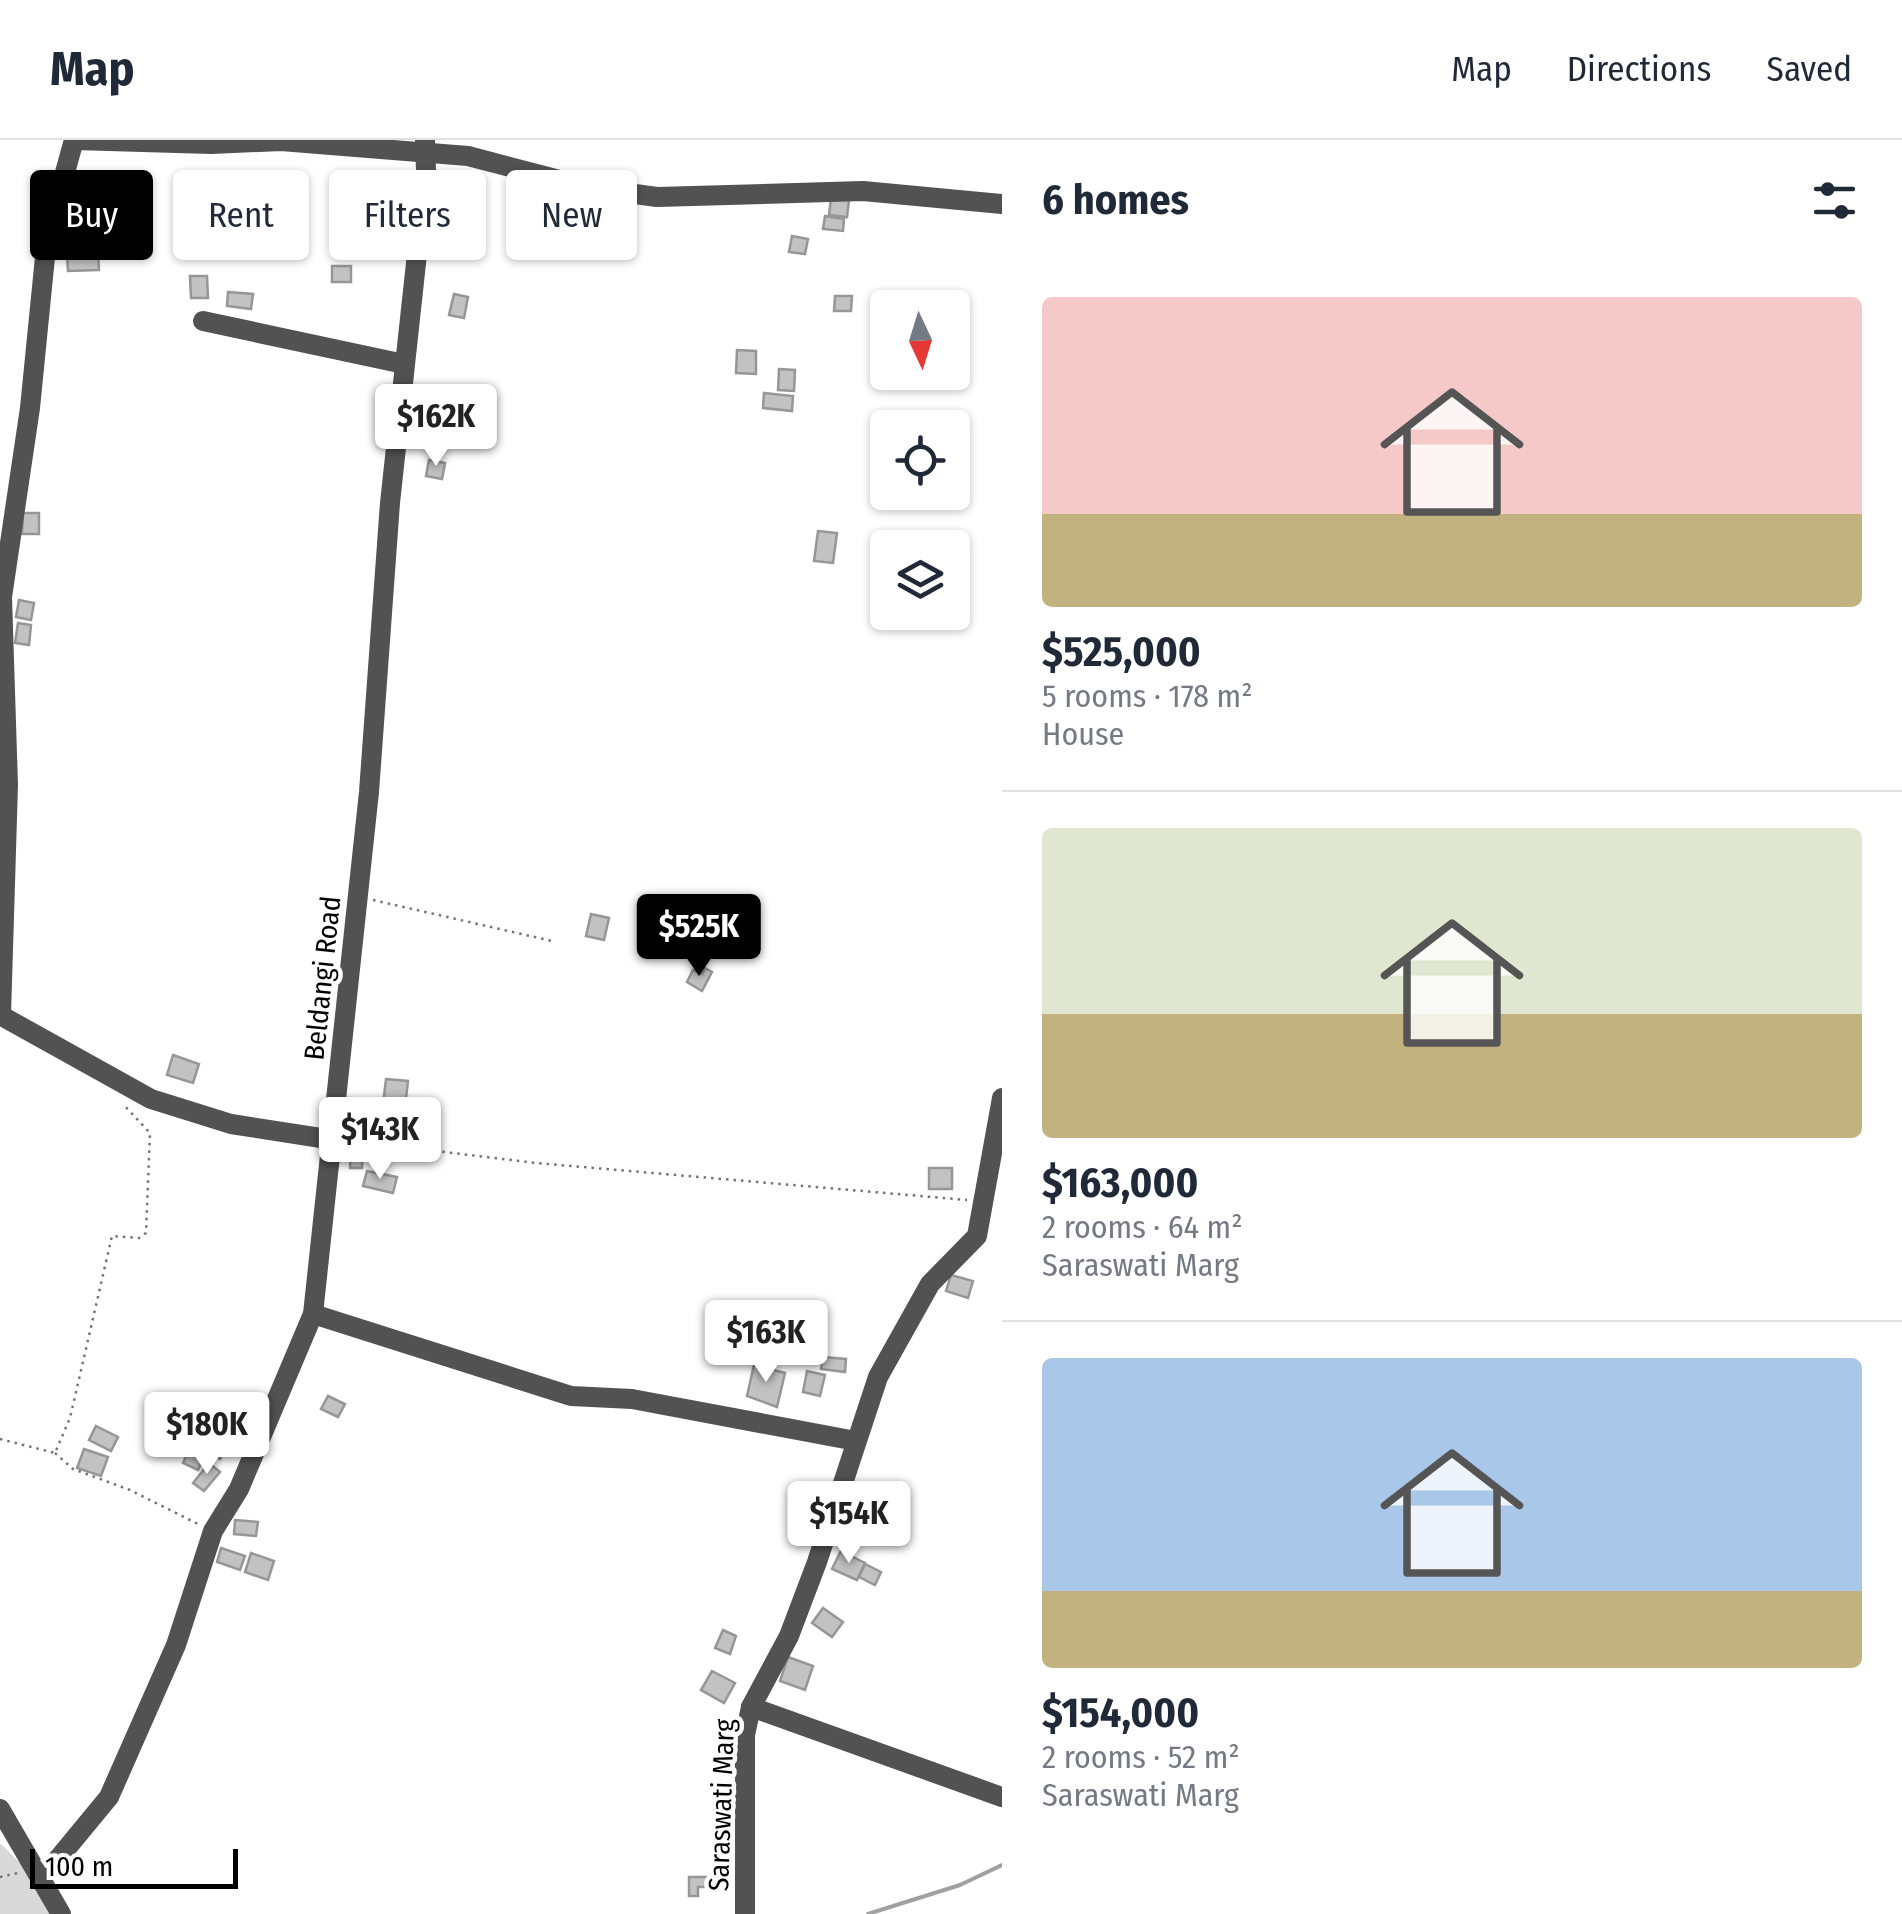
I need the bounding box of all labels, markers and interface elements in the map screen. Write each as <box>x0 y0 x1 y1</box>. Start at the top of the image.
text: Map <box>50 40 134 98</box>
text: Map <box>1451 48 1512 90</box>
text: Directions <box>1567 48 1712 90</box>
text: Saved <box>1767 48 1852 90</box>
chip: Buy <box>30 170 153 260</box>
chip: Rent <box>173 170 309 260</box>
chip: Filters <box>329 170 486 260</box>
chip: New <box>506 170 637 260</box>
icon: filters <box>1807 173 1862 228</box>
text: 6 homes <box>1042 175 1189 225</box>
north arrow <box>870 290 970 390</box>
map controls <box>870 290 970 630</box>
icon: home <box>1362 362 1542 542</box>
pin: $162K <box>366 384 506 469</box>
text: $162K <box>397 397 475 435</box>
button: locate <box>870 410 970 510</box>
button: layers <box>870 530 970 630</box>
text: $525,000 <box>1042 627 1201 677</box>
text: 5 rooms · 178 m² <box>1042 677 1253 715</box>
text: House <box>1042 715 1124 753</box>
icon: home <box>1362 893 1542 1073</box>
street label: Beldangi Road <box>297 894 348 1062</box>
pin: $525K <box>629 894 769 979</box>
text: $525K <box>659 907 739 945</box>
pin: $143K <box>310 1097 450 1182</box>
text: $143K <box>341 1110 419 1148</box>
text: $163,000 <box>1042 1158 1198 1208</box>
text: 2 rooms · 64 m² <box>1042 1208 1243 1246</box>
text: Saraswati Marg <box>1042 1246 1239 1284</box>
pin: $163K <box>696 1300 836 1385</box>
text: $163K <box>727 1313 805 1351</box>
pin: $180K <box>137 1392 277 1477</box>
text: $180K <box>166 1405 248 1443</box>
icon: home <box>1362 1423 1542 1603</box>
pin: $154K <box>779 1481 919 1566</box>
text: $154K <box>809 1494 889 1532</box>
text: $154,000 <box>1042 1688 1199 1738</box>
street label: Saraswati Marg <box>702 1717 741 1892</box>
text: 2 rooms · 52 m² <box>1042 1738 1240 1776</box>
text: Saraswati Marg <box>1042 1776 1239 1814</box>
scale bar <box>30 1844 238 1888</box>
text: 100 m <box>45 1850 113 1883</box>

